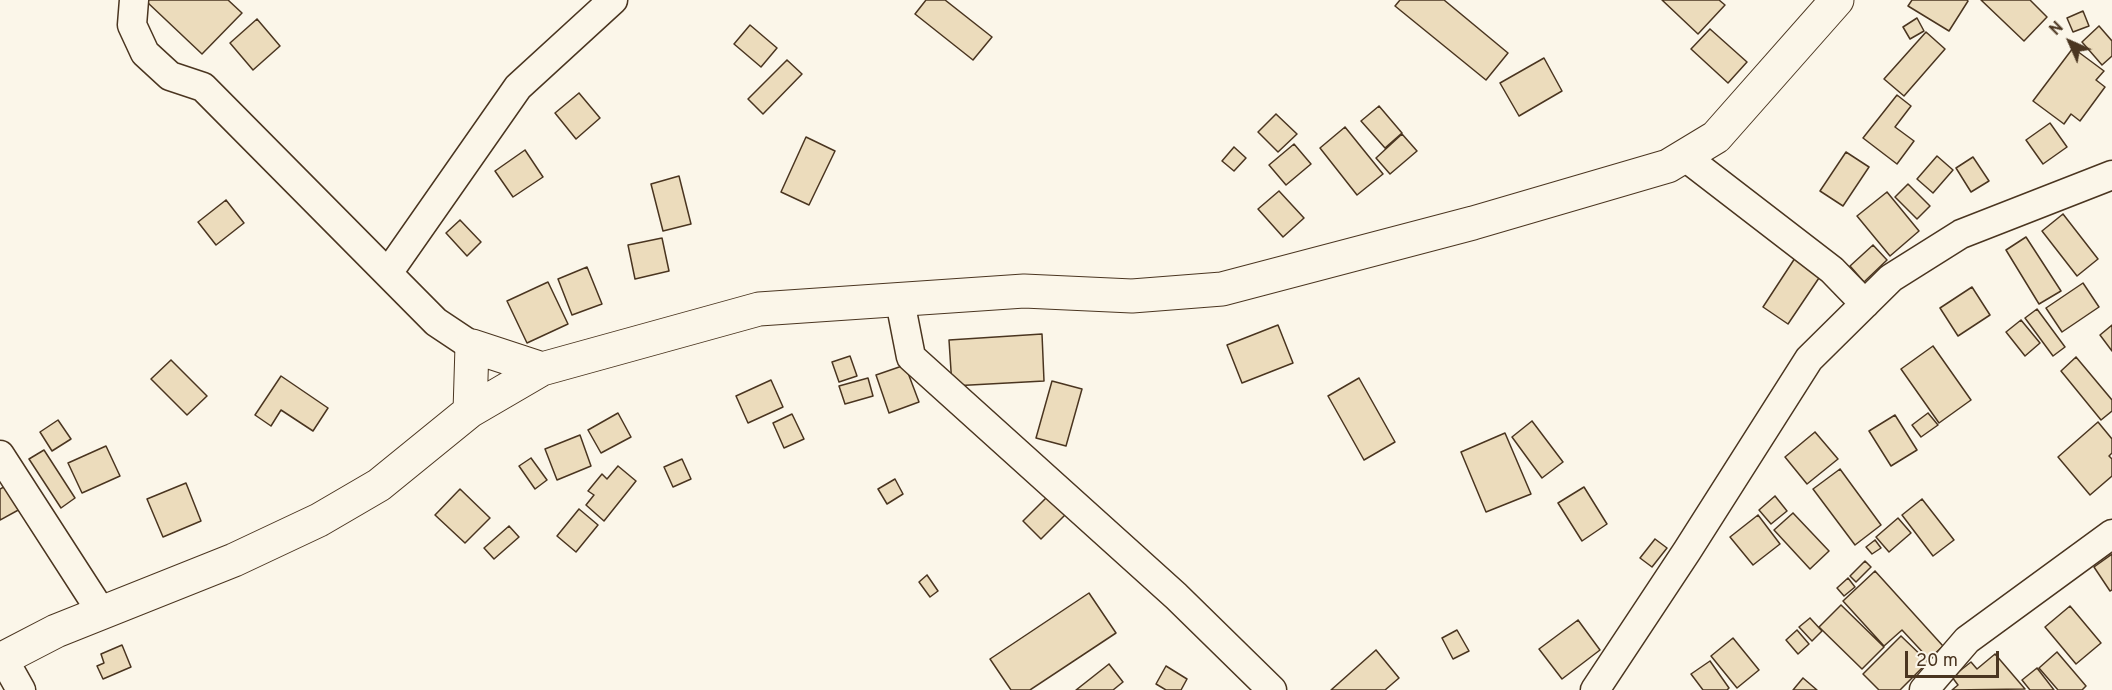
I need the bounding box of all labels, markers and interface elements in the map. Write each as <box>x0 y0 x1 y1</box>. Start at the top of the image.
north arrow <box>2040 12 2100 72</box>
text: N <box>2046 18 2068 40</box>
scale bar <box>1908 639 2002 677</box>
text: 20 m <box>1916 650 1958 673</box>

